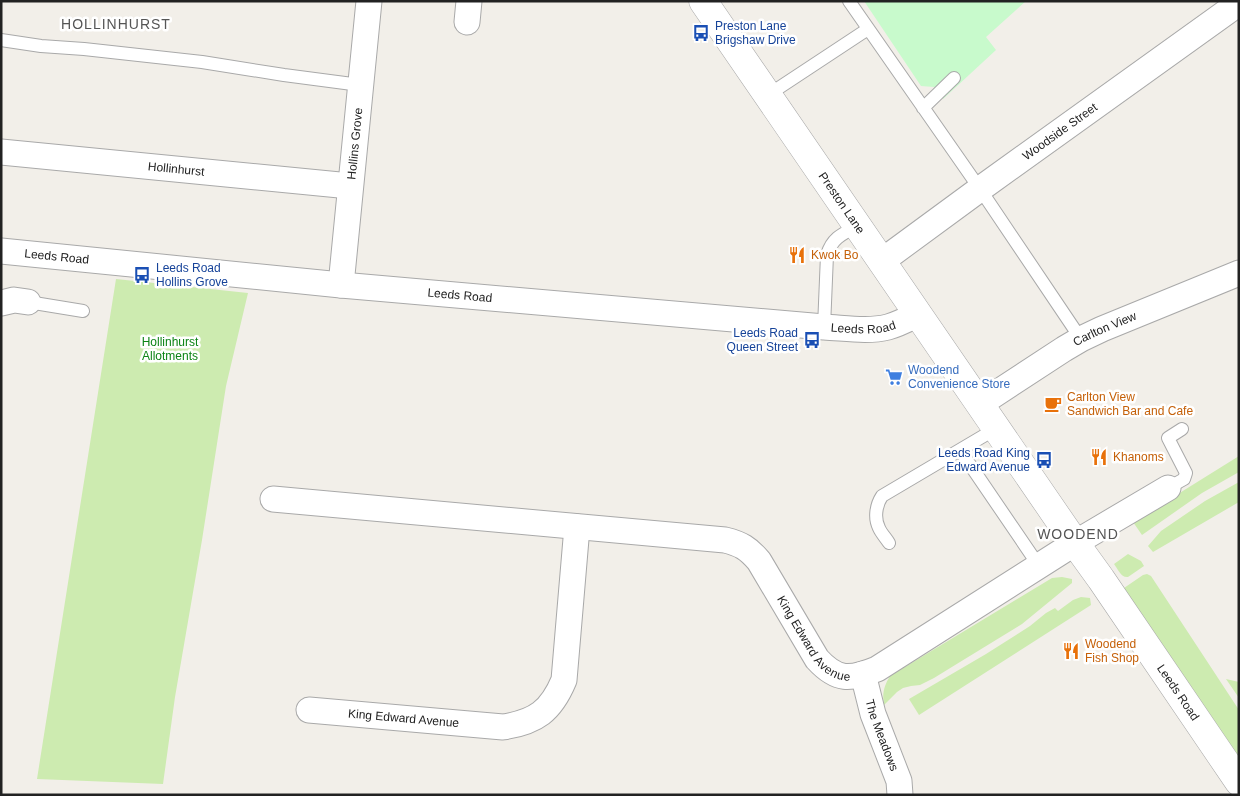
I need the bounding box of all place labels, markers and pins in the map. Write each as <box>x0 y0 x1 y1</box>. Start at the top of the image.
place label: Preston Lane Brigshaw Drive <box>715 19 796 47</box>
bus stop icon: Preston Lane Brigshaw Drive <box>691 23 711 43</box>
restaurant icon: Kwok Bo <box>787 245 807 265</box>
place label: Kwok Bo <box>811 248 859 262</box>
place label: Leeds Road Hollins Grove <box>156 261 228 289</box>
bus stop icon: Leeds Road Hollins Grove <box>132 265 152 285</box>
place label: Leeds Road Queen Street <box>727 326 799 354</box>
bus stop icon: Leeds Road Queen Street <box>802 330 822 350</box>
place label: Woodend Convenience Store <box>908 363 1010 391</box>
supermarket icon: Woodend Convenience Store <box>884 367 904 387</box>
place label: Carlton View Sandwich Bar and Cafe <box>1067 390 1193 418</box>
cafe icon: Carlton View Sandwich Bar and Cafe <box>1043 394 1063 414</box>
place label: Leeds Road King Edward Avenue <box>938 446 1030 474</box>
restaurant icon: Khanoms <box>1089 447 1109 467</box>
bus stop icon: Leeds Road King Edward Avenue <box>1034 450 1054 470</box>
place label: Khanoms <box>1113 450 1164 464</box>
place label: Woodend Fish Shop <box>1085 637 1139 665</box>
restaurant icon: Woodend Fish Shop <box>1061 641 1081 661</box>

